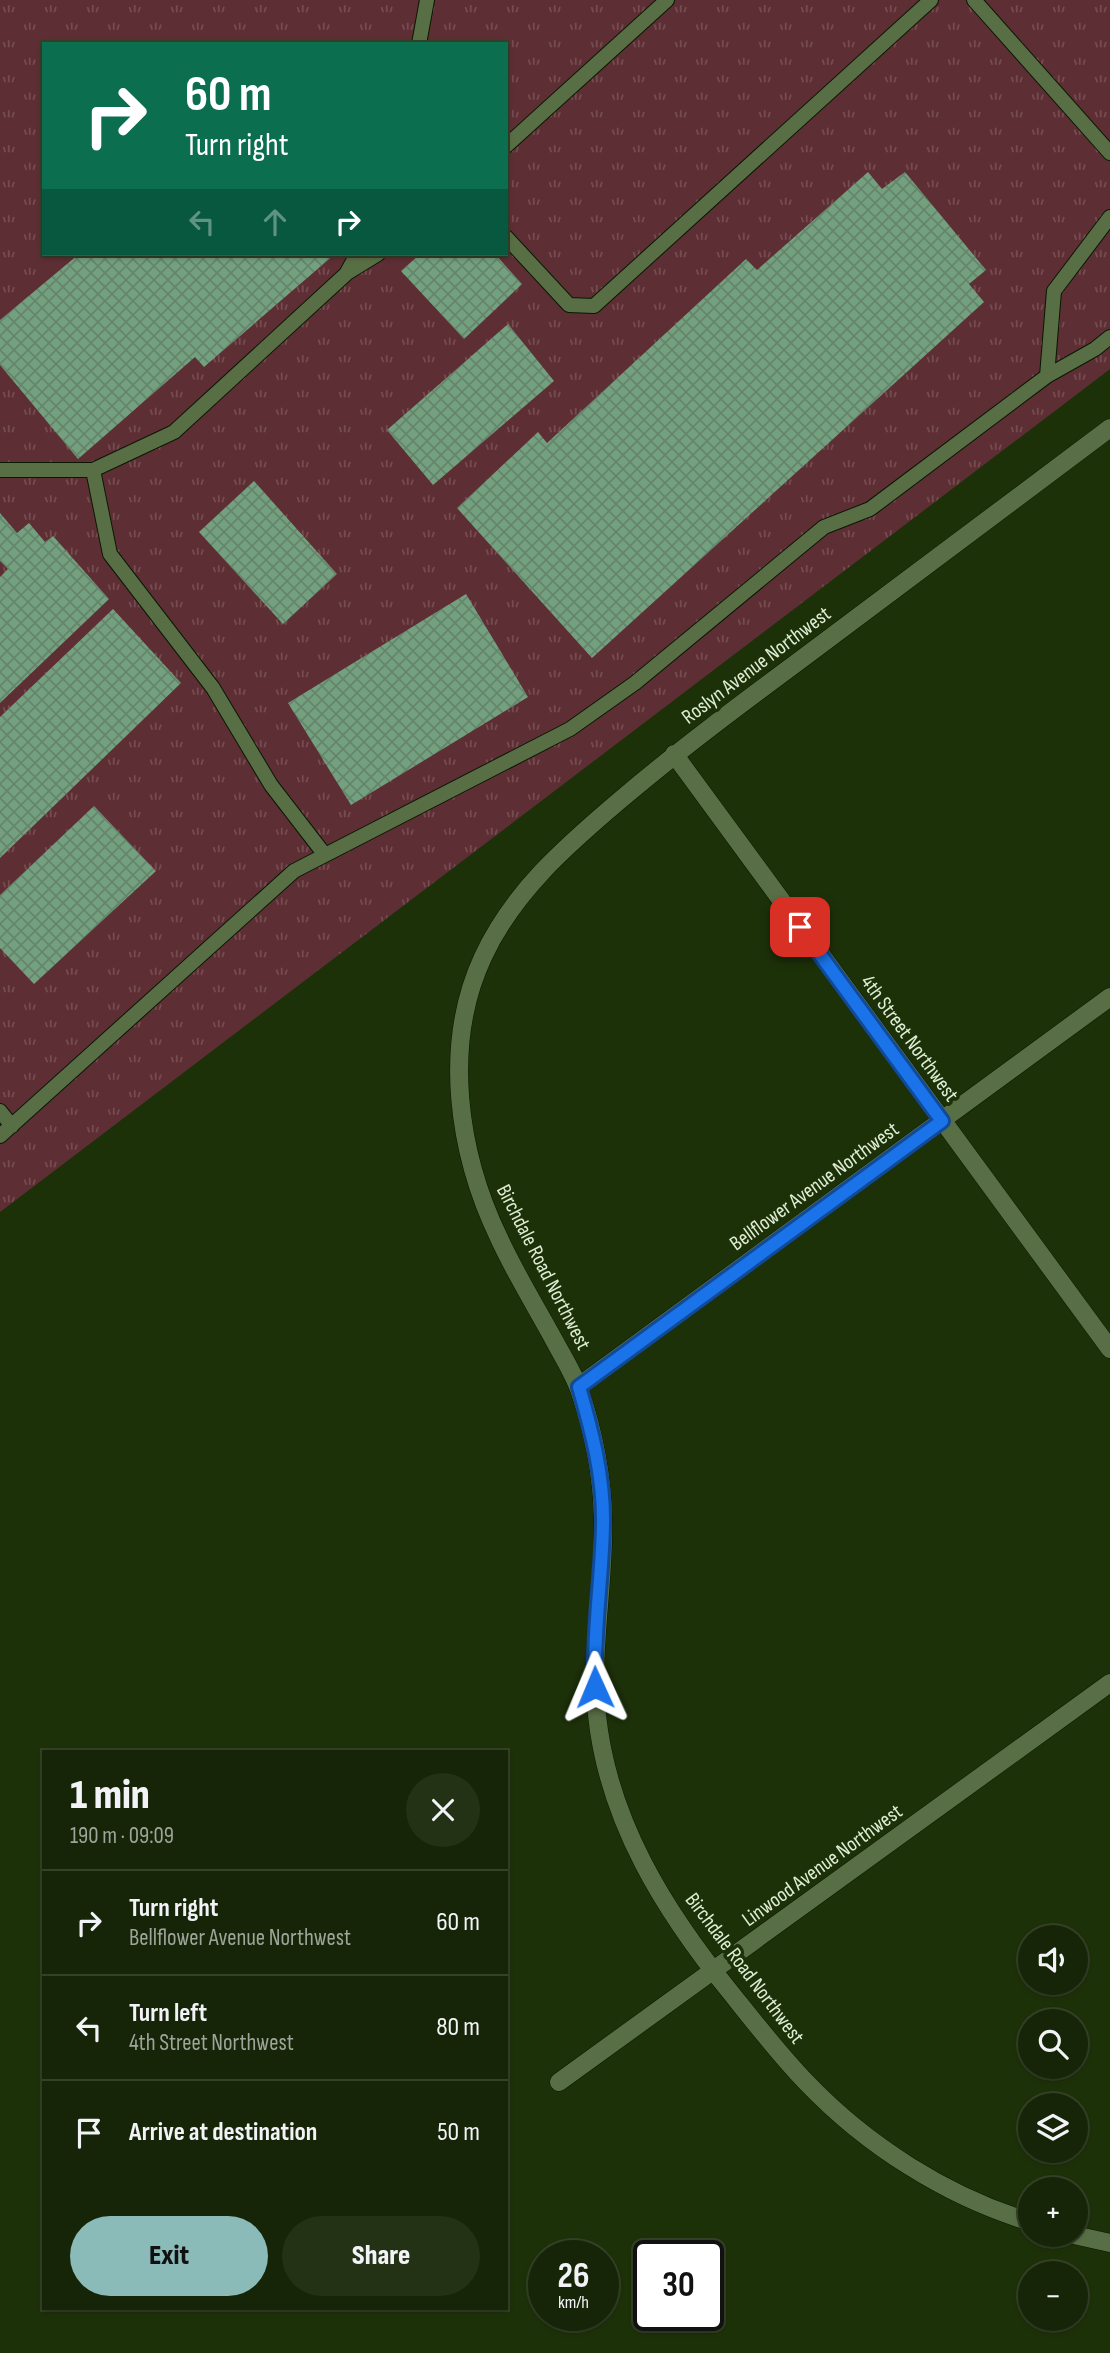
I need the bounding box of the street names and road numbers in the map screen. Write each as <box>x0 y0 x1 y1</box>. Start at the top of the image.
street label: Roslyn Avenue Northwest <box>677 601 836 730</box>
street label: 4th Street Northwest <box>855 970 964 1106</box>
street label: Bellflower Avenue Northwest <box>725 1117 904 1256</box>
street label: Birchdale Road Northwest <box>491 1180 596 1354</box>
street label: Linwood Avenue Northwest <box>737 1799 907 1932</box>
street label: Birchdale Road Northwest <box>680 1888 809 2049</box>

